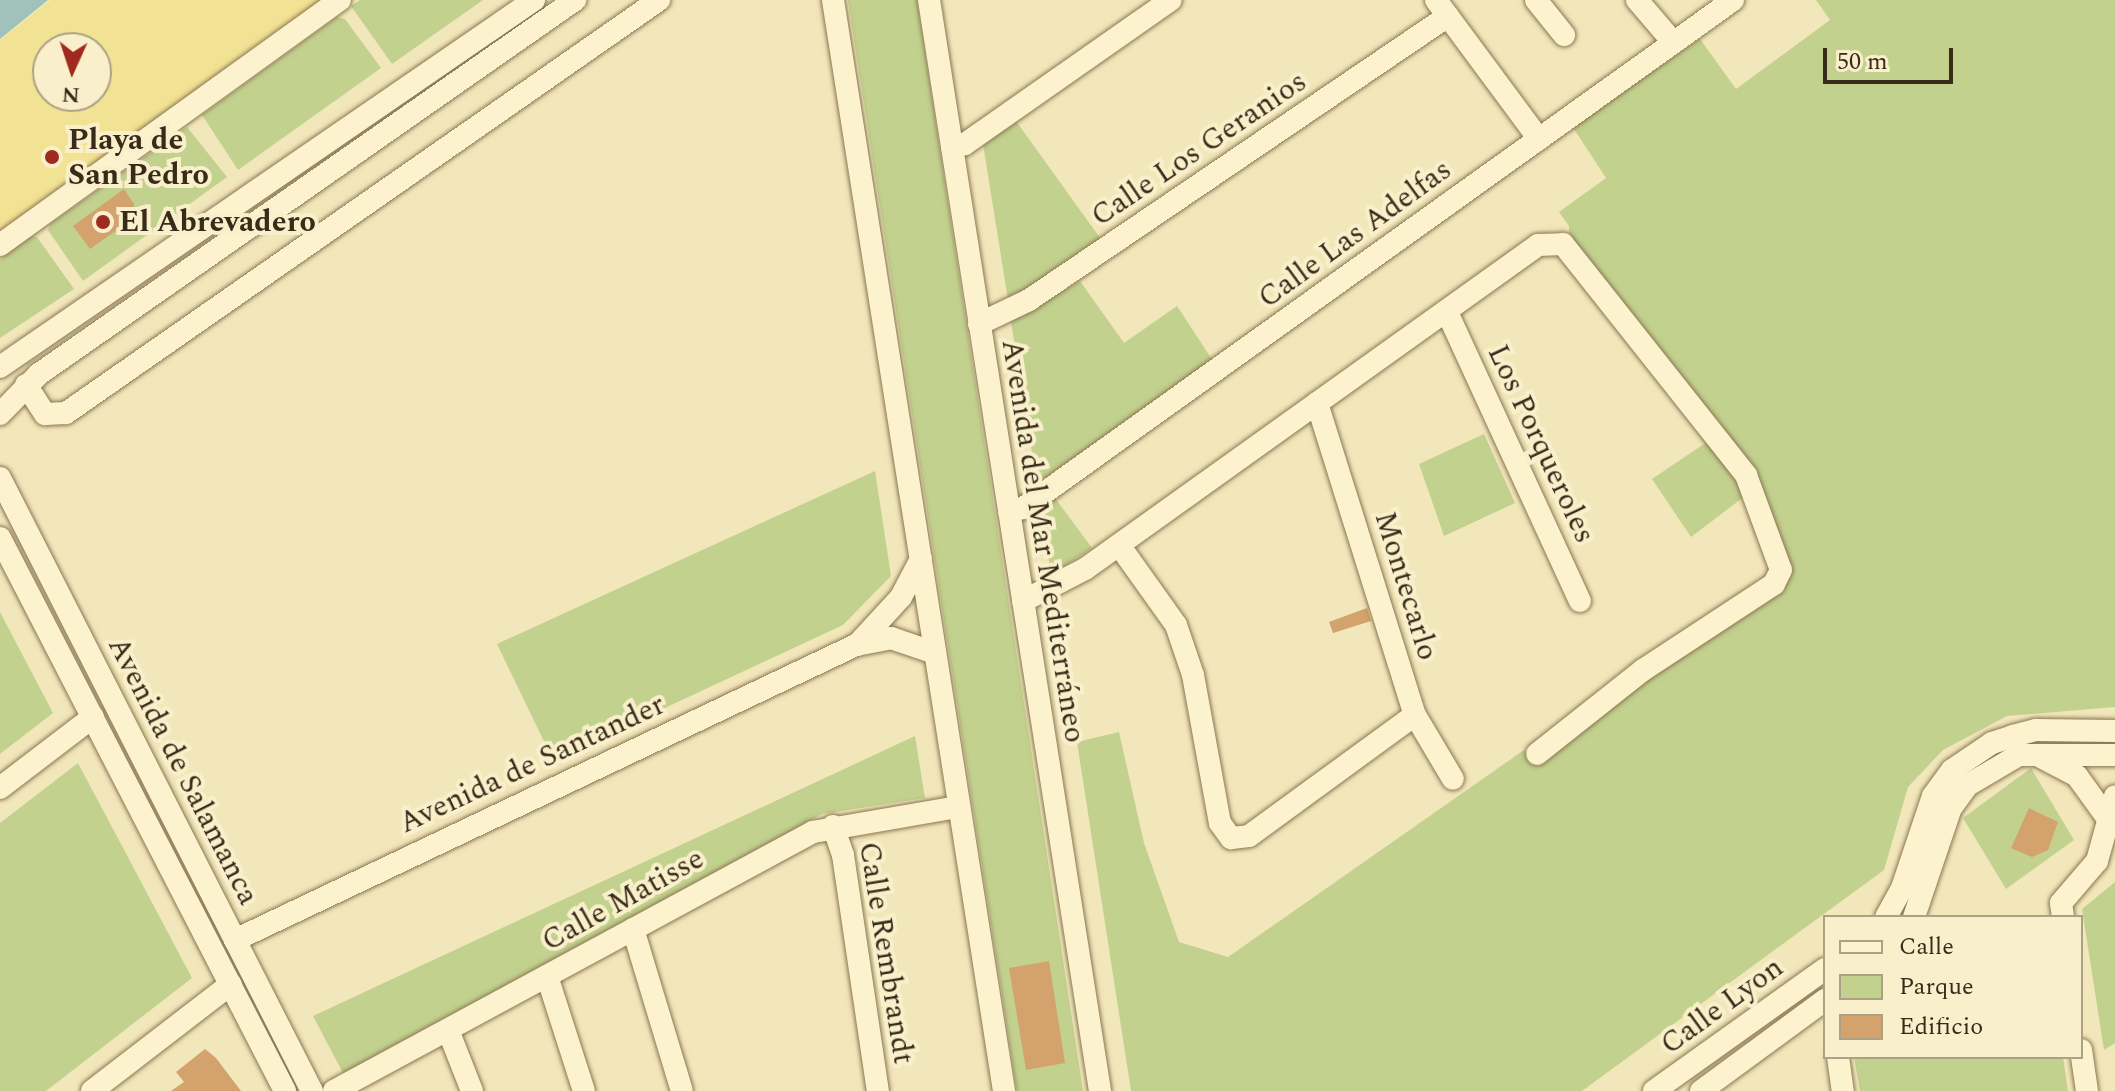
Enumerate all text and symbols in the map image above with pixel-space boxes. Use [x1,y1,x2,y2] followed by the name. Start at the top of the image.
[32,32,112,112] north arrow
[1827,32,1957,82] scale bar
[1837,44,1888,80] text: 50 m
[1085,64,1313,234] street label: Calle Los Geranios
[61,78,81,111] text: N
[68,122,209,192] place label: Playa de San Pedro
[43,148,61,166] marker: Playa de San Pedro
[1251,152,1459,316] street label: Calle Las Adelfas
[119,204,316,240] place label: El Abrevadero
[94,213,112,231] marker: El Abrevadero
[993,337,1093,745] street label: Avenida del Mar Mediterráneo
[1479,339,1603,549] street label: Los Porqueroles
[1366,507,1446,665] street label: Montecarlo
[100,631,266,911] street label: Avenida de Salamanca
[393,687,671,841] street label: Avenida de Santander
[851,839,921,1067] street label: Calle Rembrandt
[536,841,710,959] street label: Calle Matisse
[1823,915,2083,1059] legend
[1899,929,1954,965] text: Calle
[1654,950,1790,1062] street label: Calle Lyon
[1899,969,1974,1005] text: Parque
[1899,1009,1983,1045] text: Edificio

